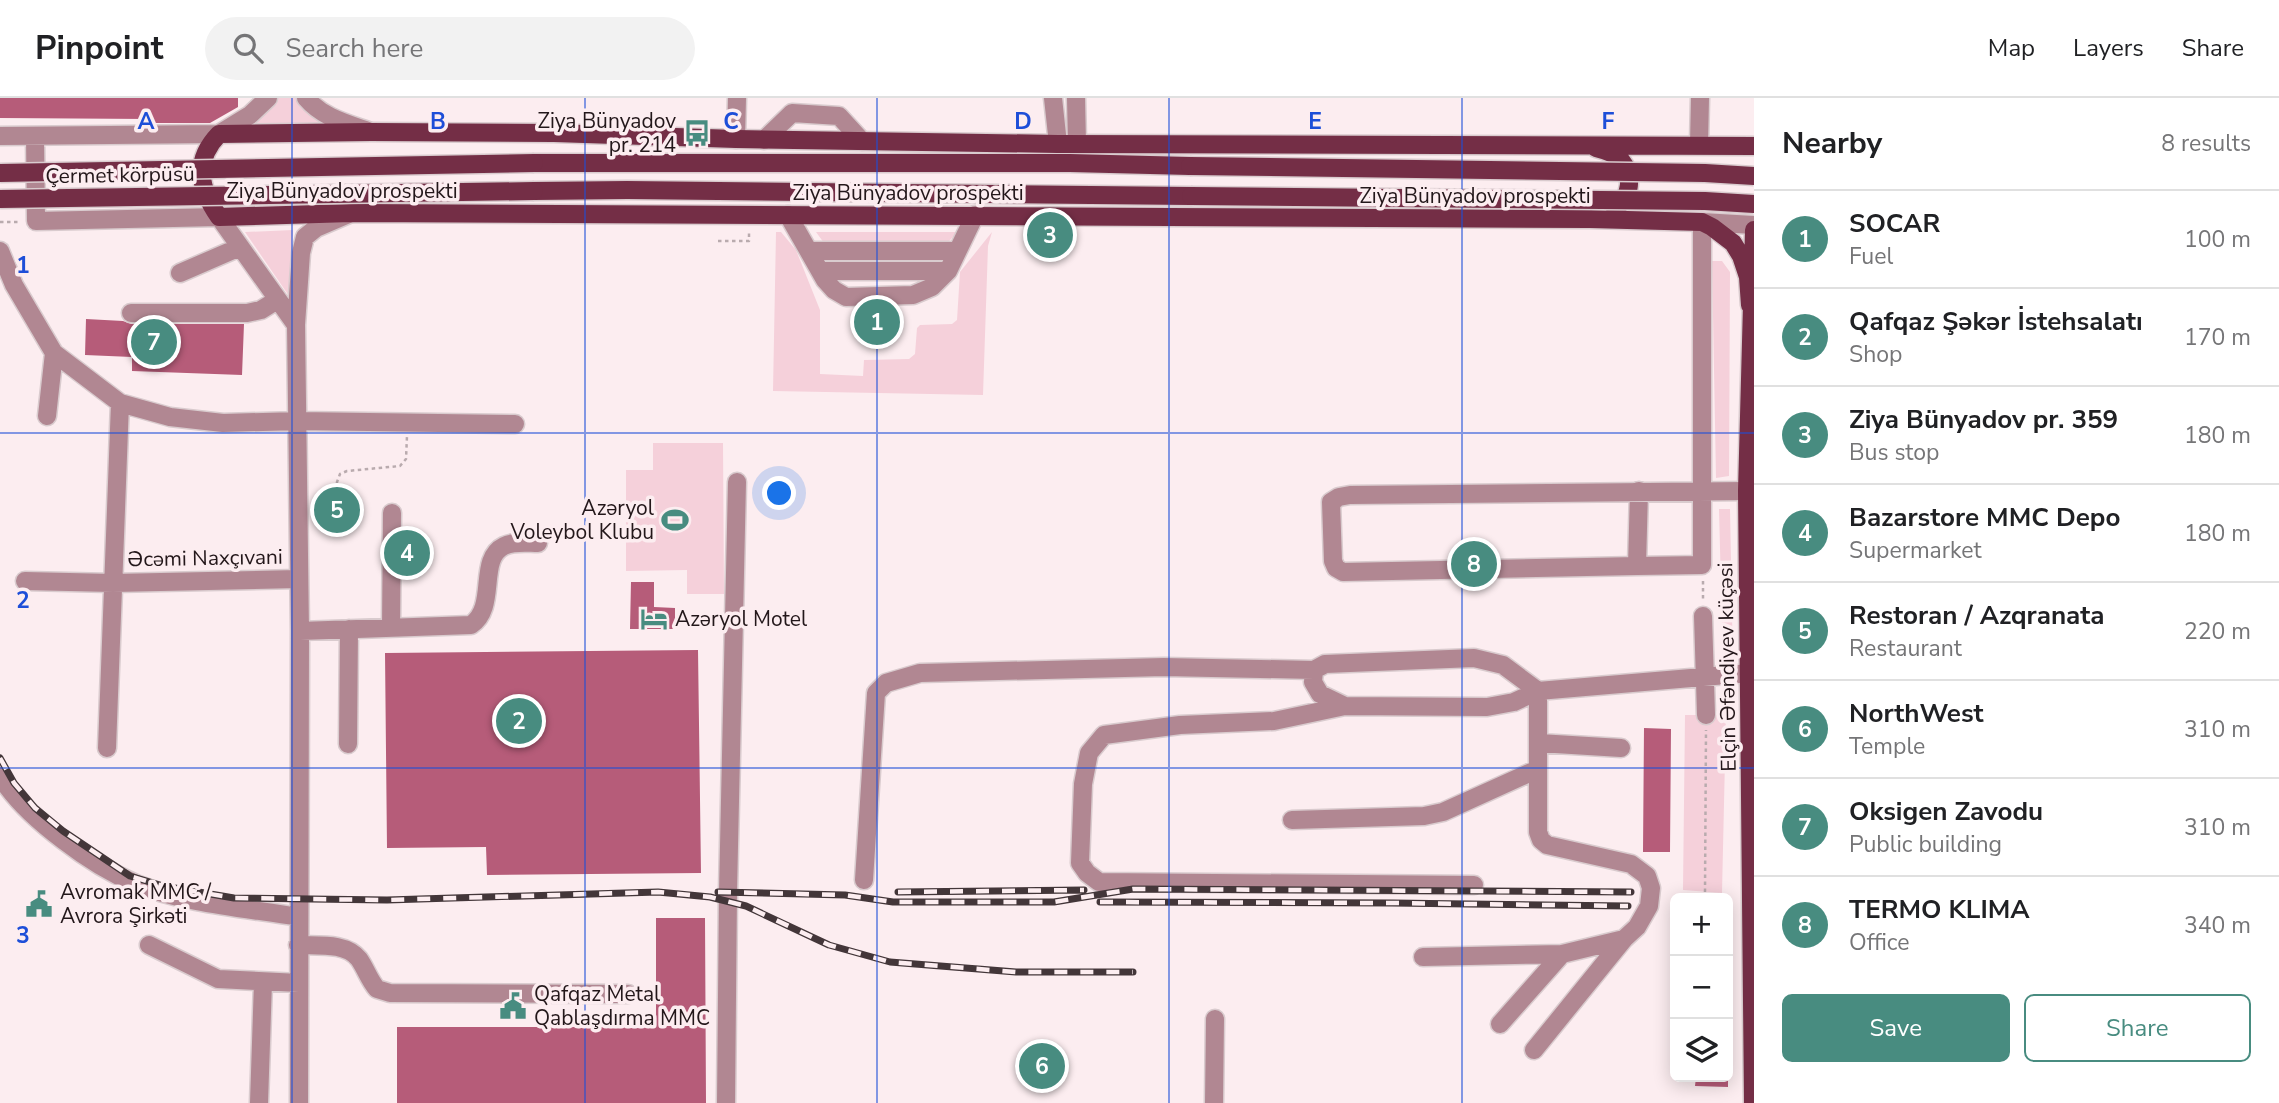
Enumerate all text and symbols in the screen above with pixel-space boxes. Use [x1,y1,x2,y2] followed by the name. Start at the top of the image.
[205,17,695,80] search box
[35,26,163,71] text: Pinpoint
[229,29,267,67] icon: search
[285,31,423,66] text: Search here
[1988,32,2035,64] text: Map
[2073,32,2144,64] text: Layers
[2182,32,2244,64] text: Share
[137,106,155,137] text: A
[430,106,446,137] text: B
[723,106,739,137] text: C
[1014,106,1032,137] text: D
[1308,106,1322,137] text: E
[1602,106,1615,137] text: F
[538,107,676,159] place label: Ziya Bünyadov pr. 214
[682,118,712,148] bus stop icon: Ziya Bünyadov pr. 214
[1782,123,1882,164] text: Nearby
[2161,128,2251,159] text: 8 results
[45,160,195,190] street label: Çermet körpüsü
[226,177,458,205] street label: Ziya Bünyadov prospekti
[792,179,1024,207] street label: Ziya Bünyadov prospekti
[1359,182,1591,210] street label: Ziya Bünyadov prospekti
[1849,206,1940,241] text: SOCAR
[1027,209,1073,261] pin: 3
[1798,224,1812,255] text: 1
[2184,224,2251,255] text: 100 m
[1849,241,1893,272] text: Fuel
[16,250,30,281] text: 1
[854,296,900,348] pin: 1
[1849,304,2143,339] text: Qafqaz Şəkər İstehsalatı
[131,316,177,368] pin: 7
[1798,322,1812,353] text: 2
[2184,322,2251,353] text: 170 m
[1849,339,1902,370] text: Shop
[1849,402,2118,437] text: Ziya Bünyadov pr. 359
[1798,420,1812,451] text: 3
[2184,420,2251,451] text: 180 m
[1849,437,1940,468] text: Bus stop
[762,476,796,510] your location
[314,484,360,536] pin: 5
[509,494,655,546] place label: Azəryol Voleybol Klubu
[1849,500,2120,535] text: Bazarstore MMC Depo
[660,505,690,535] sports icon: Azəryol Voleybol Klubu
[1798,518,1812,549] text: 4
[2184,518,2251,549] text: 180 m
[384,527,430,579] pin: 4
[1849,535,1982,566] text: Supermarket
[1451,538,1497,590] pin: 8
[127,543,283,573] street label: Əcəmi Naxçıvani
[1711,562,1743,772] street label: Elçin Əfəndiyev küçəsi
[16,585,30,616] text: 2
[1849,598,2105,633] text: Restoran / Azqranata
[639,604,669,634] hotel icon: Azəryol Motel
[675,605,808,633] place label: Azəryol Motel
[1798,616,1812,647] text: 5
[2184,616,2251,647] text: 220 m
[1849,633,1962,664] text: Restaurant
[496,695,542,747] pin: 2
[1849,696,1983,731] text: NorthWest
[1798,714,1812,745] text: 6
[2184,714,2251,745] text: 310 m
[1849,731,1925,762] text: Temple
[1849,794,2043,829] text: Oksigen Zavodu
[1798,812,1812,843] text: 7
[2184,812,2251,843] text: 310 m
[1849,829,2002,860] text: Public building
[60,878,212,930] place label: Avromak MMC / Avrora Şirkəti
[24,889,54,919] public building icon: Avromak MMC / Avrora Şirkəti
[1849,892,2030,927] text: TERMO KLIMA
[1670,893,1733,1082] map controls
[1670,893,1733,956] button: +
[1798,910,1812,941] text: 8
[2184,910,2251,941] text: 340 m
[16,920,30,951] text: 3
[1849,927,1909,958] text: Office
[1670,956,1733,1019] button: −
[534,980,710,1032] place label: Qafqaz Metal Qablaşdırma MMC
[498,991,528,1021] public building icon: Qafqaz Metal Qablaşdırma MMC
[1782,994,2010,1062] button: Save
[2024,994,2251,1062] button: Share
[1670,1019,1733,1082] button: layers
[1019,1040,1065,1092] pin: 6

